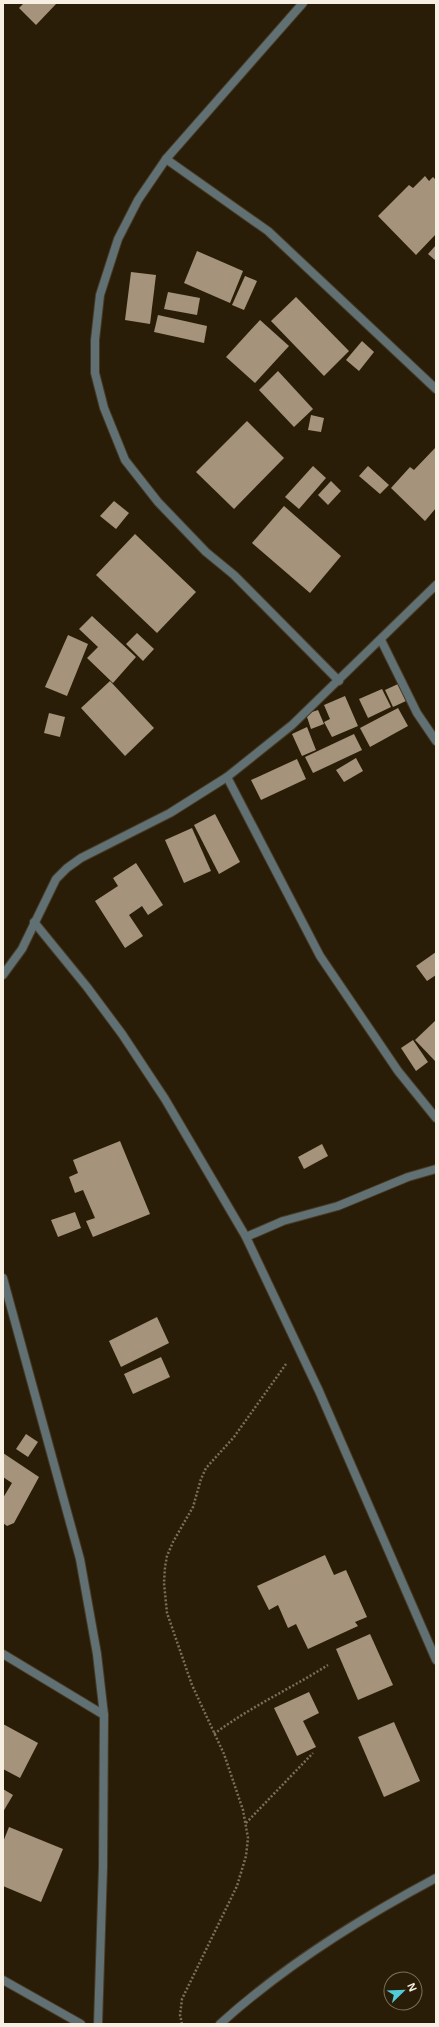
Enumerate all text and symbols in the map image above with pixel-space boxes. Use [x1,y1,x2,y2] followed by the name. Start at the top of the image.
[383,1971,423,2011] north arrow
[405,1981,419,1993] text: N

